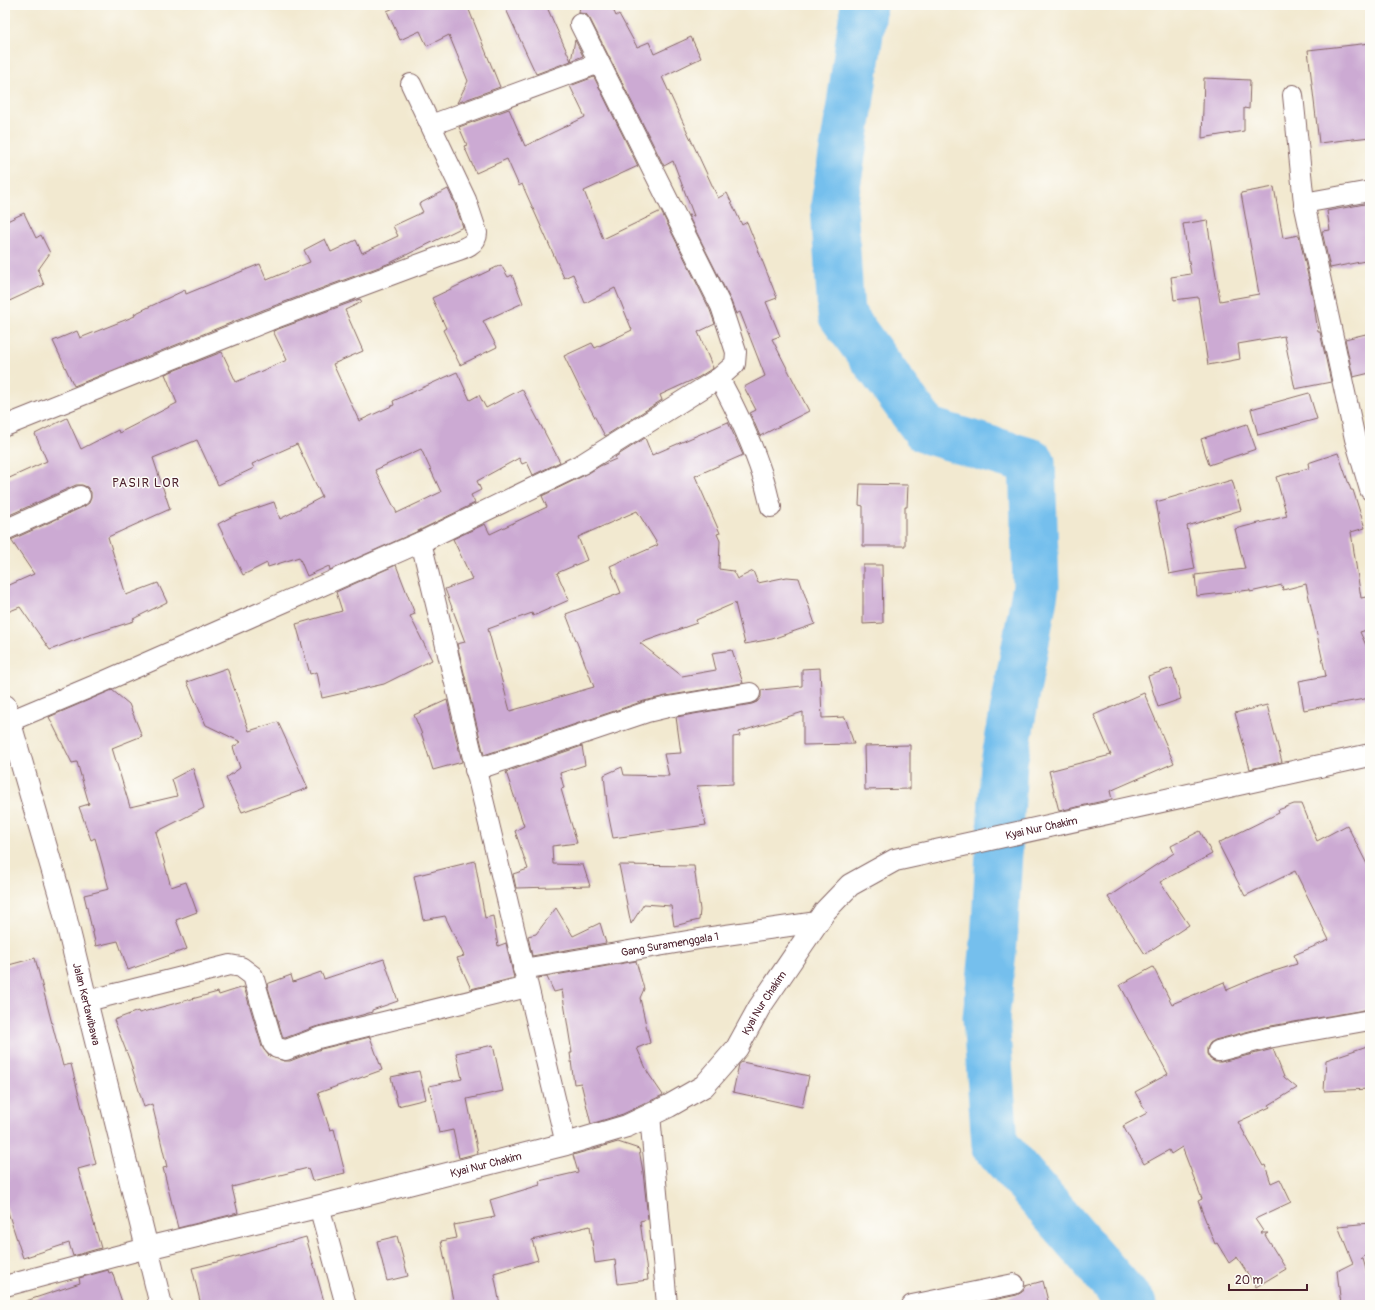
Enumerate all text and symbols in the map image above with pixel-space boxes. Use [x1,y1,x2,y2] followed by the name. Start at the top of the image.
[112,475,180,491] district label: PASIR LOR
[1004,813,1079,842] street label: Kyai Nur Chakim
[620,930,720,959] street label: Gang Suramenggala 1
[70,961,103,1046] street label: Jalan Kertawibawa
[739,968,789,1037] street label: Kyai Nur Chakim
[449,1149,523,1180] street label: Kyai Nur Chakim
[1229,1266,1307,1292] scale bar
[1235,1273,1264,1288] text: 20 m

